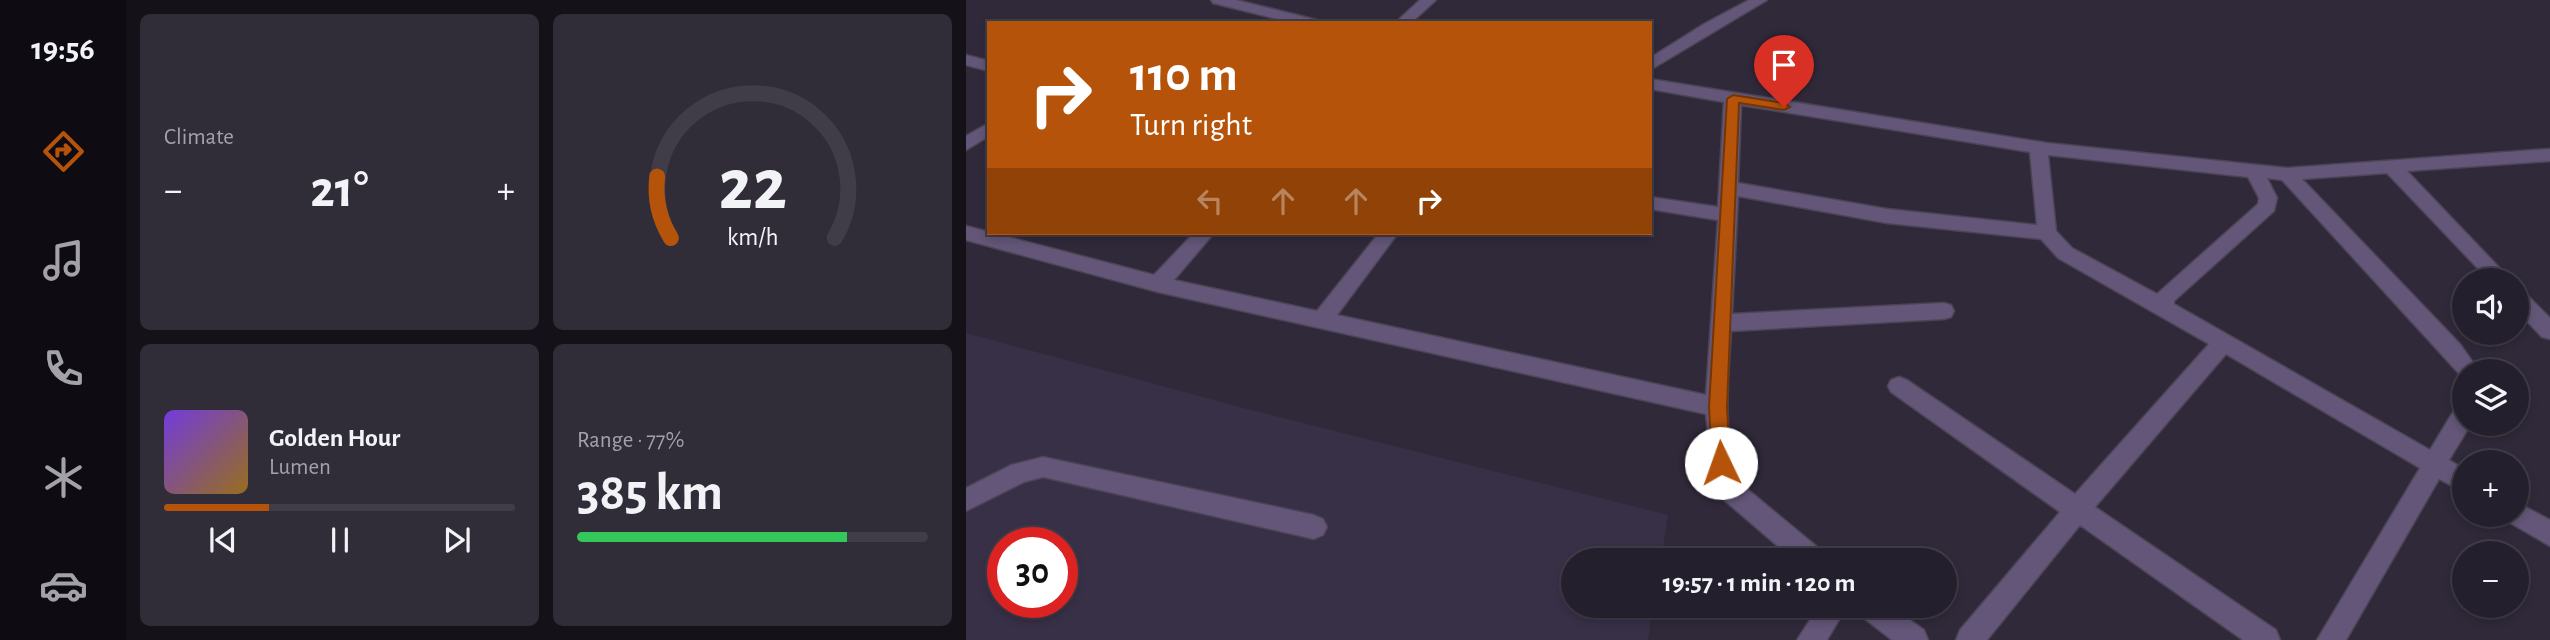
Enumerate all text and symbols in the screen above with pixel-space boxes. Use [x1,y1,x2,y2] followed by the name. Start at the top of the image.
[31,33,95,65] text: 19:56
[1754,35,1814,107] pin
[1765,46,1803,84] icon: arrive
[1015,49,1106,140] icon: right
[1130,51,1238,100] text: 110 m
[1130,109,1252,141] text: Turn right
[164,126,234,149] text: Climate
[39,127,88,176] icon: directions
[718,150,787,223] text: 22
[310,164,369,216] text: 21°
[164,172,182,210] text: −
[497,172,515,210] text: +
[1191,182,1229,220] icon: left
[1264,182,1302,220] icon: ahead
[1337,182,1375,220] icon: ahead
[1410,182,1448,220] icon: right
[727,225,778,250] text: km/h
[39,236,88,285] icon: music
[2452,268,2529,618] map controls
[2452,268,2529,345] button: sound
[39,344,88,393] icon: phone
[2452,359,2529,436] button: layers
[269,425,400,451] text: Golden Hour
[1684,426,1758,500] position arrow
[577,429,684,452] text: Range · 77%
[2452,450,2529,527] button: +
[39,453,88,502] icon: climate
[269,456,331,479] text: Lumen
[577,467,723,519] text: 385 km
[204,521,242,559] icon: previous
[321,521,359,559] icon: pause
[438,521,476,559] icon: next
[987,527,1078,618] speed limit sign: 30
[2452,541,2529,618] button: −
[39,561,88,610] icon: car
[1663,570,1855,596] text: 19:57 · 1 min · 120 m

